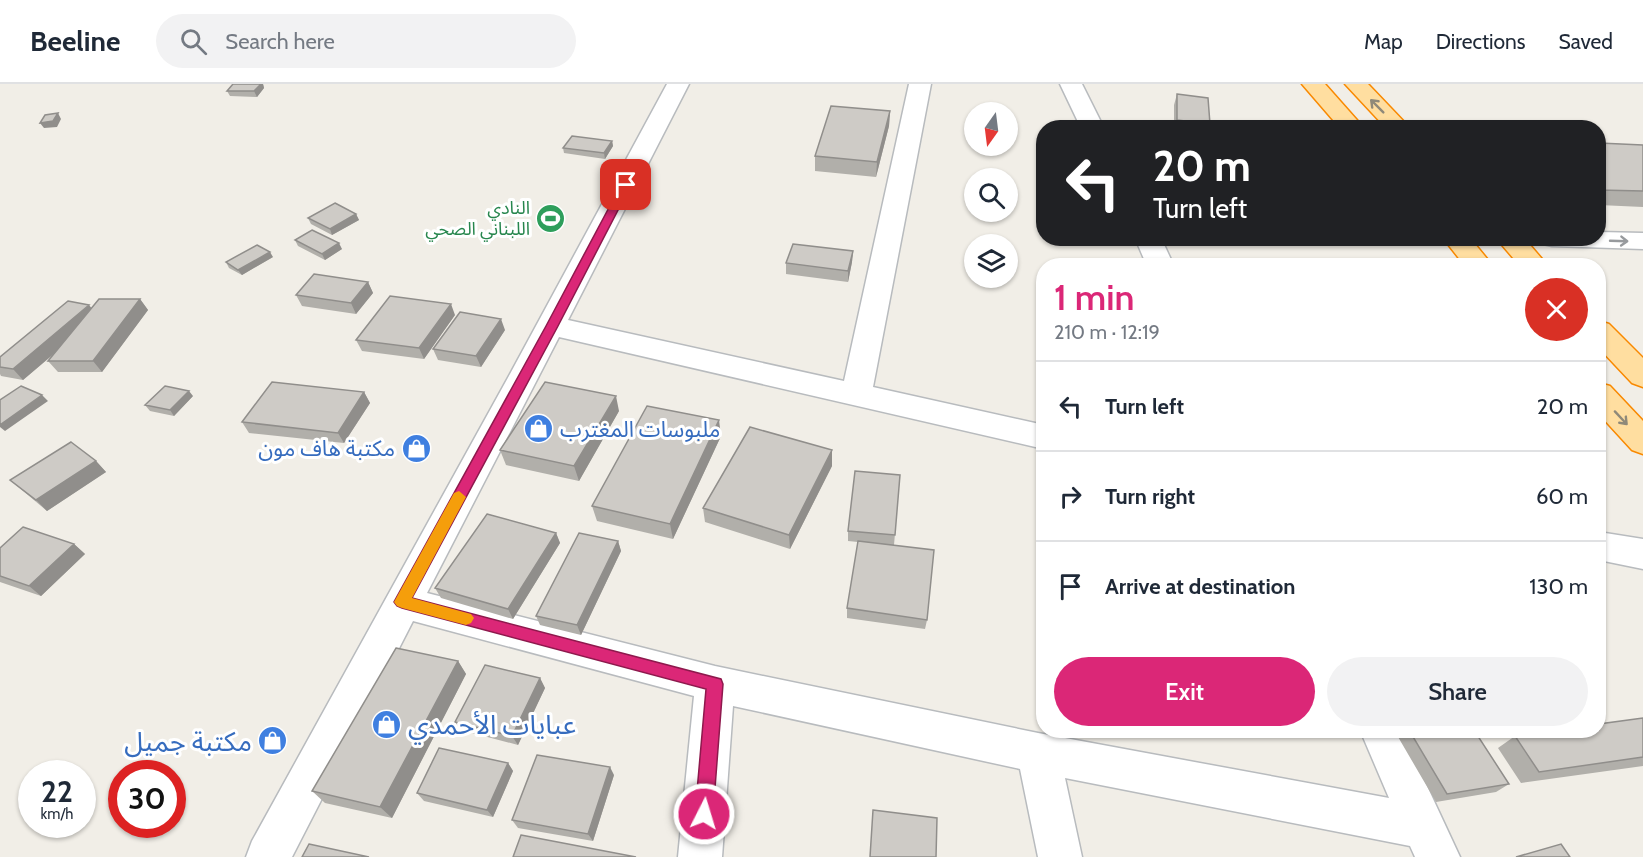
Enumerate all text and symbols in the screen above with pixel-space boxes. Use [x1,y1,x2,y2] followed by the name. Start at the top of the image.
[156,14,576,68] search box
[30,24,120,58] text: Beeline
[177,25,210,58] icon: search
[225,28,335,55] text: Search here
[1364,29,1403,54] text: Map
[1436,29,1525,54] text: Directions
[1558,29,1613,54] text: Saved
[1370,98,1385,113] one-way arrow
[964,102,1018,156] north arrow
[964,102,1018,288] map controls
[1153,140,1251,192] text: 20 m
[1054,144,1132,222] icon: left
[600,159,651,210] pin
[609,168,642,201] icon: arrive
[964,168,1018,222] button: search
[1153,192,1247,225] text: Turn left
[425,197,530,242] place label: النادي اللبناني الصحي
[535,202,567,234] sports icon: النادي اللبناني الصحي
[964,234,1018,288] button: layers
[1608,235,1628,246] one-way arrow
[1054,275,1134,319] text: 1 min
[1525,278,1588,341] button: close
[1054,320,1160,344] text: 210 m · 12:19
[1054,390,1087,423] icon: left
[1105,393,1184,420] text: Turn left
[1537,393,1588,420] text: 20 m
[1614,411,1628,426] one-way arrow
[523,413,555,445] shop icon: ملبوسات المغترب
[560,416,720,443] place label: ملبوسات المغترب
[400,432,432,464] shop icon: مكتبة هاف مون
[258,435,395,462] place label: مكتبة هاف مون
[1054,480,1087,513] icon: right
[1105,483,1195,510] text: Turn right
[1536,483,1588,510] text: 60 m
[1054,570,1087,603] icon: arrive
[1105,573,1295,600] text: Arrive at destination
[1529,573,1588,600] text: 130 m
[1054,657,1315,726] button: Exit
[1327,657,1588,726] button: Share
[371,708,403,740] shop icon: عبايات الأحمدي
[408,708,576,745] place label: عبايات الأحمدي
[124,725,252,758] place label: مكتبة جميل
[257,725,289,757] shop icon: مكتبة جميل
[108,760,186,838] speed limit sign: 30
[41,773,73,810] text: 22
[672,782,736,846] position arrow
[41,805,73,823] text: km/h

